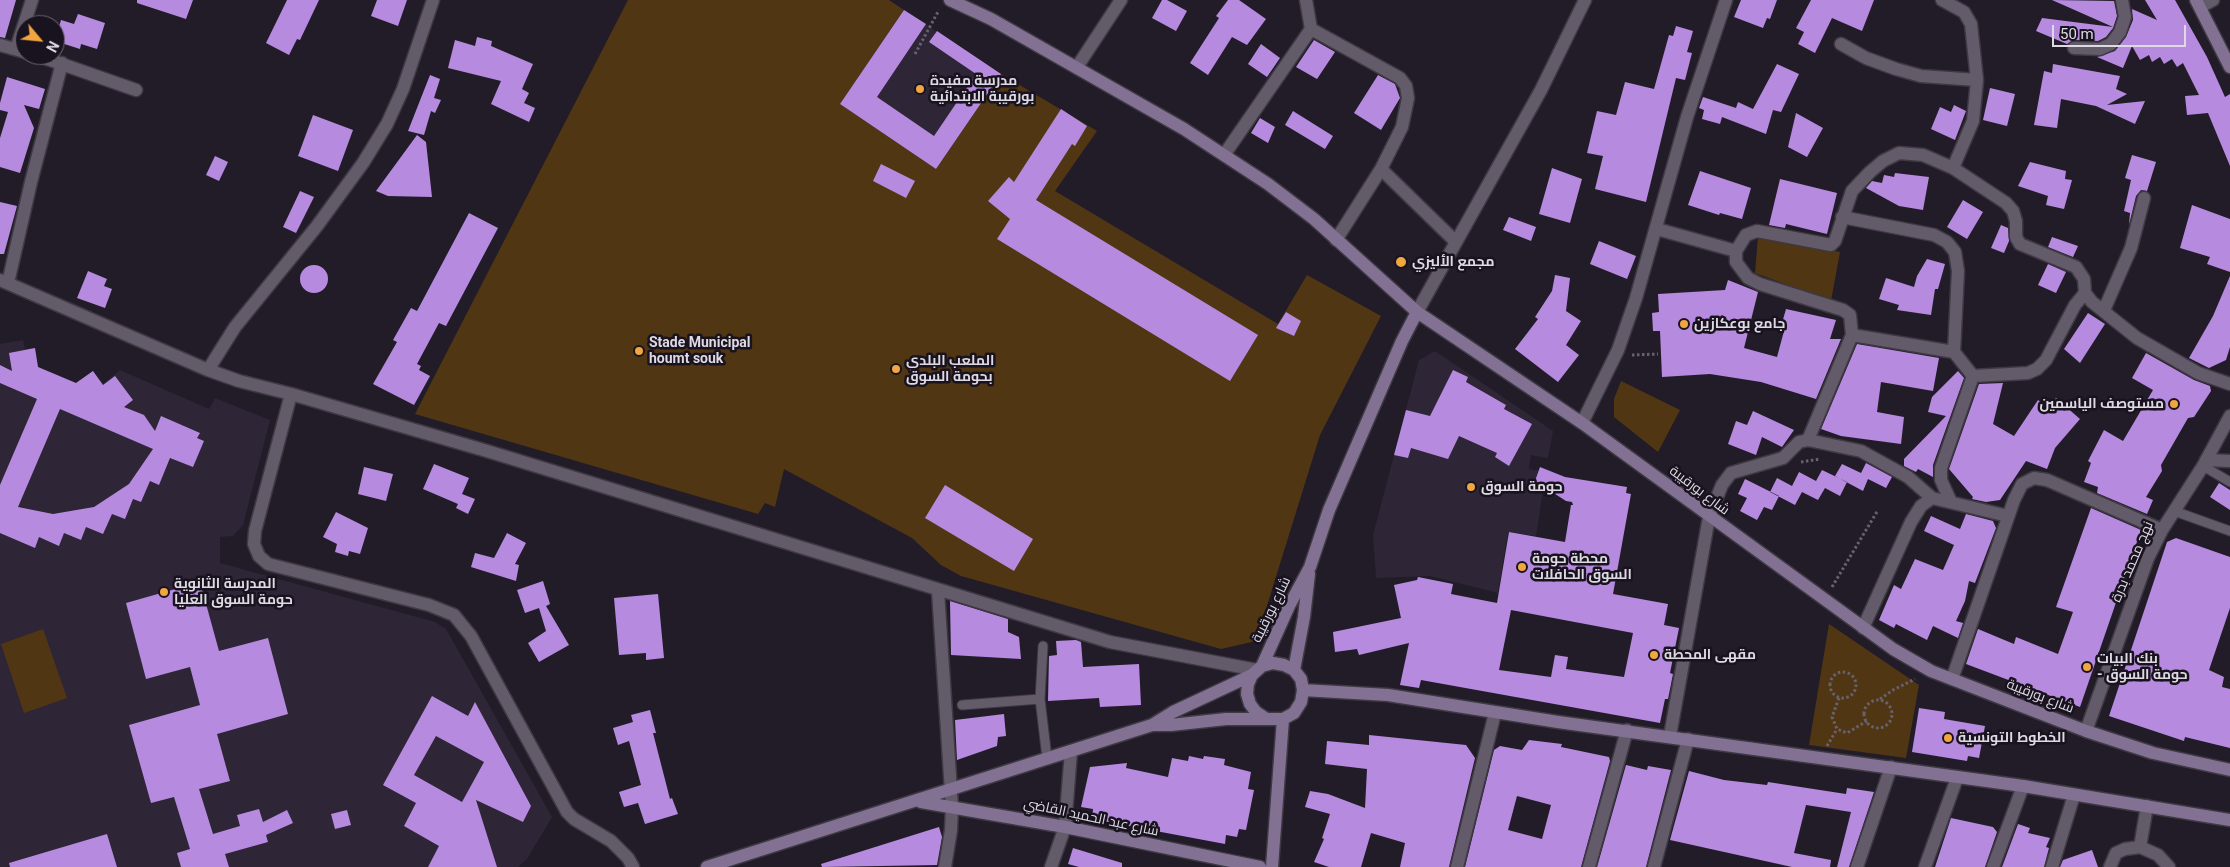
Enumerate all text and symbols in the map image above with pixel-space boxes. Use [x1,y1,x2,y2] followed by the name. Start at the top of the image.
[15,15,65,65] north arrow
[2055,15,2189,47] scale bar
[2060,25,2094,43] text: 50 m
[43,38,62,55] text: N
[930,73,1034,105] place label: مدرسة مفيدة بورقيبة الابتدائية
[914,83,926,95] marker: مدرسة مفيدة بورقيبة الابتدائية
[1412,254,1494,270] place label: مجمع الأليزي
[1394,255,1408,269] marker: مجمع الأليزي
[1694,316,1785,332] place label: جامع بوعكازين
[1678,318,1690,330] marker: جامع بوعكازين
[649,335,750,368] place label: Stade Municipal houmt souk
[633,345,645,357] marker: Stade Municipal houmt souk
[906,353,994,386] place label: الملعب البلدي بحومة السوق
[890,363,902,375] marker: الملعب البلدي بحومة السوق
[2039,396,2164,412] place label: مستوصف الياسمين
[2168,398,2180,410] marker: مستوصف الياسمين
[1666,463,1732,519] street label: شارع بورقيبة
[1481,479,1563,495] place label: حومة السوق
[1465,481,1477,493] marker: حومة السوق
[2108,519,2158,605] street label: نهج محمد بدرة
[1532,551,1632,584] place label: محطة حومة السوق الحافلات
[1516,561,1528,573] marker: محطة حومة السوق الحافلات
[1249,574,1295,646] street label: شارع بورقيبة
[174,576,293,608] place label: المدرسة الثانوية حومة السوق العليا
[158,586,170,598] marker: المدرسة الثانوية حومة السوق العليا
[1664,647,1756,663] place label: مقهى المحطة
[1648,649,1660,661] marker: مقهى المحطة
[2097,651,2188,684] place label: بنك البيات - حومة السوق
[2081,661,2093,673] marker: بنك البيات - حومة السوق
[2004,676,2076,718] street label: شارع بورقيبة
[1958,730,2066,746] place label: الخطوط التونسية
[1942,732,1954,744] marker: الخطوط التونسية
[1022,795,1160,841] street label: شارع عبد الحميد القاضي

